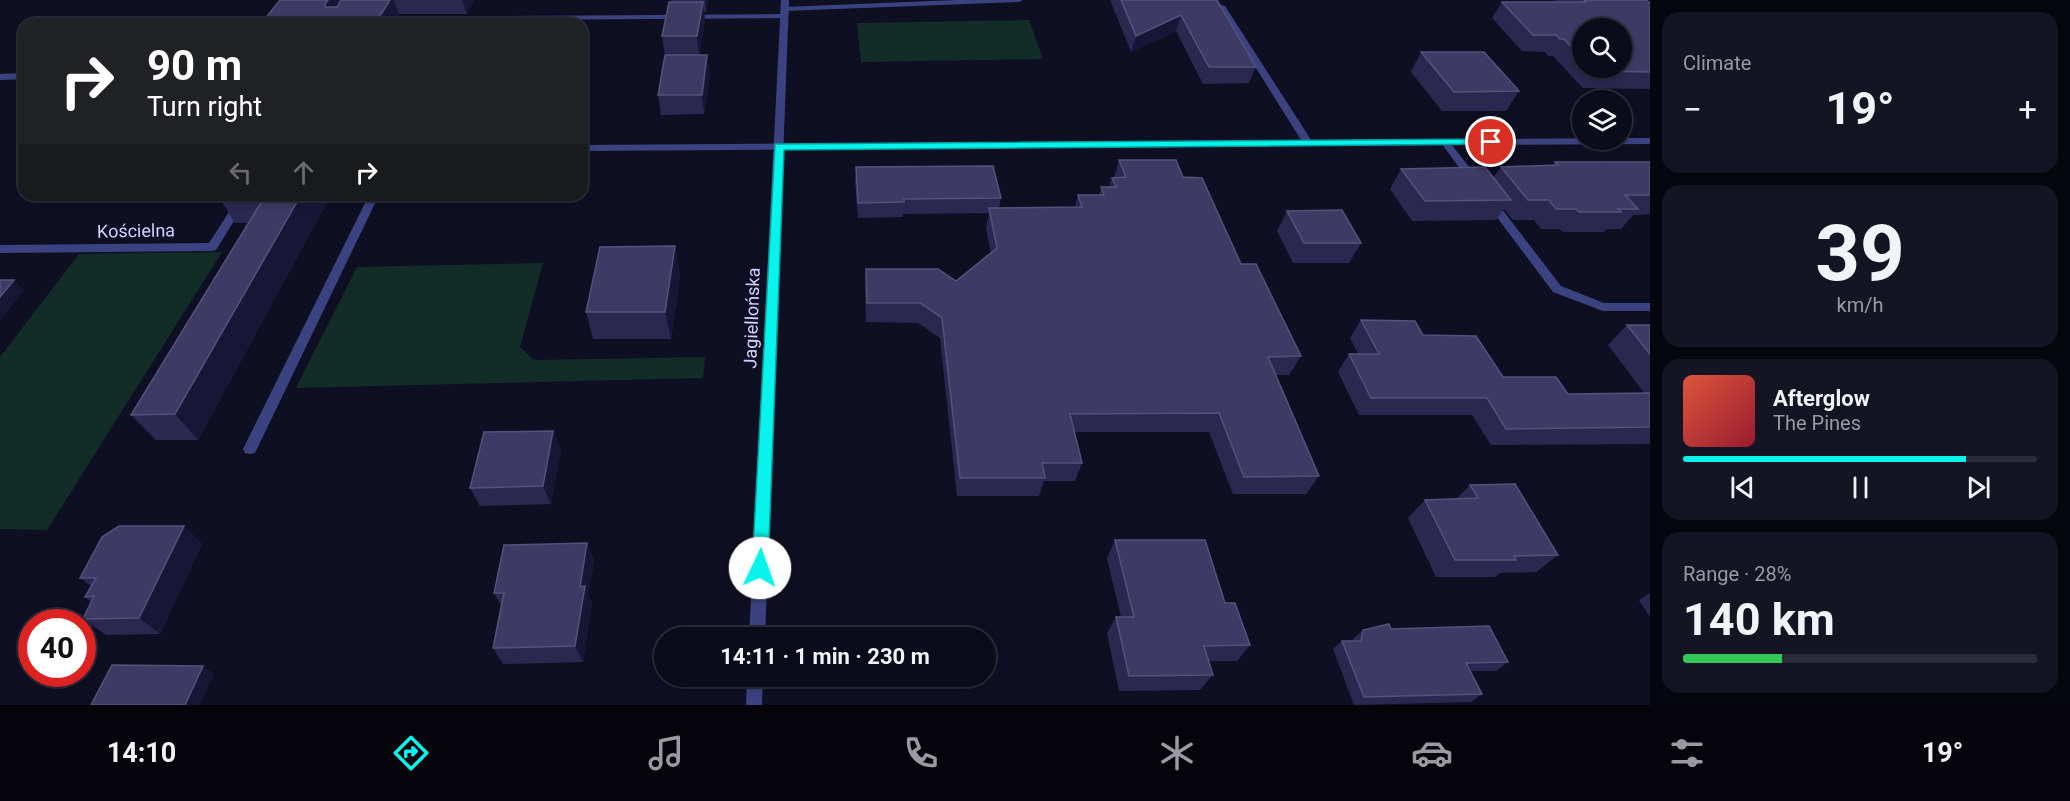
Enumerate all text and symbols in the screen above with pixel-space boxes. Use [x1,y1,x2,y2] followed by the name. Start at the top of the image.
[1572,18,1632,150] map controls
[1572,18,1632,78] button: search
[147,41,242,90] text: 90 m
[48,42,126,120] icon: right
[1683,51,1751,75] text: Climate
[1825,82,1895,135] text: 19°
[1572,90,1632,150] button: layers
[1683,90,1702,129] text: −
[2018,90,2037,129] text: +
[147,91,262,123] text: Turn right
[1465,116,1516,167] pin
[1474,125,1507,158] icon: arrive
[224,156,257,189] icon: left
[287,156,320,189] icon: ahead
[350,156,383,189] icon: right
[1815,208,1905,299] text: 39
[97,219,175,242] street label: Kościelna
[739,267,764,369] street label: Jagiellońska
[1837,293,1883,317] text: km/h
[1773,386,1870,411] text: Afterglow
[1773,411,1861,435] text: The Pines
[1726,471,1759,504] icon: previous
[1844,471,1877,504] icon: pause
[1962,471,1995,504] icon: next
[728,536,792,600] position arrow
[1683,562,1791,586] text: Range · 28%
[1683,593,1835,646] text: 140 km
[18,609,96,687] speed limit sign: 40
[720,644,930,669] text: 14:11 · 1 min · 230 m
[390,732,432,774] icon: directions
[645,732,687,774] icon: music
[900,732,942,774] icon: phone
[1156,732,1198,774] icon: climate
[1411,732,1453,774] icon: car
[1666,732,1708,774] icon: filters
[107,737,176,769] text: 14:10
[1922,737,1963,769] text: 19°

